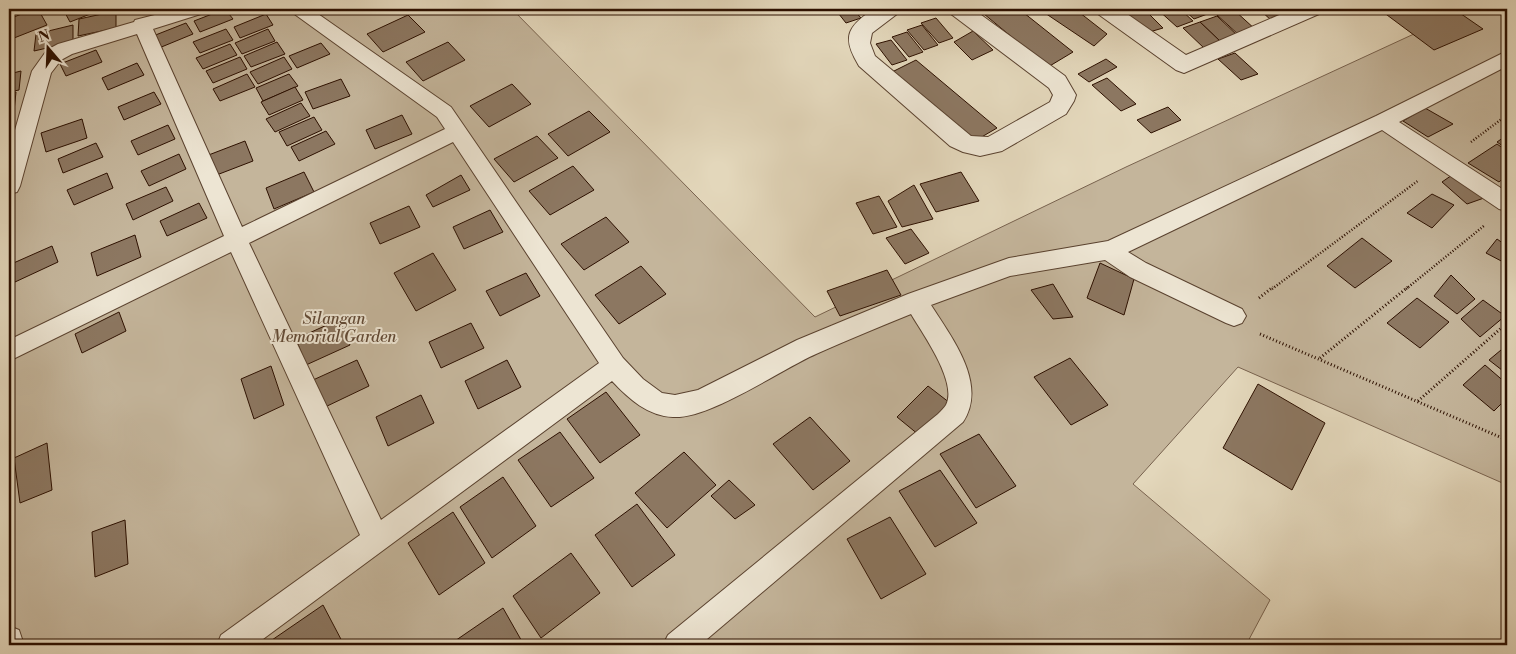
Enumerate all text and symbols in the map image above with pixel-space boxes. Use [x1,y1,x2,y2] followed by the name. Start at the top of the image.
[22,22,72,72] north arrow
[36,26,52,47] text: N
[272,309,397,347] park label: Silangan Memorial Garden

